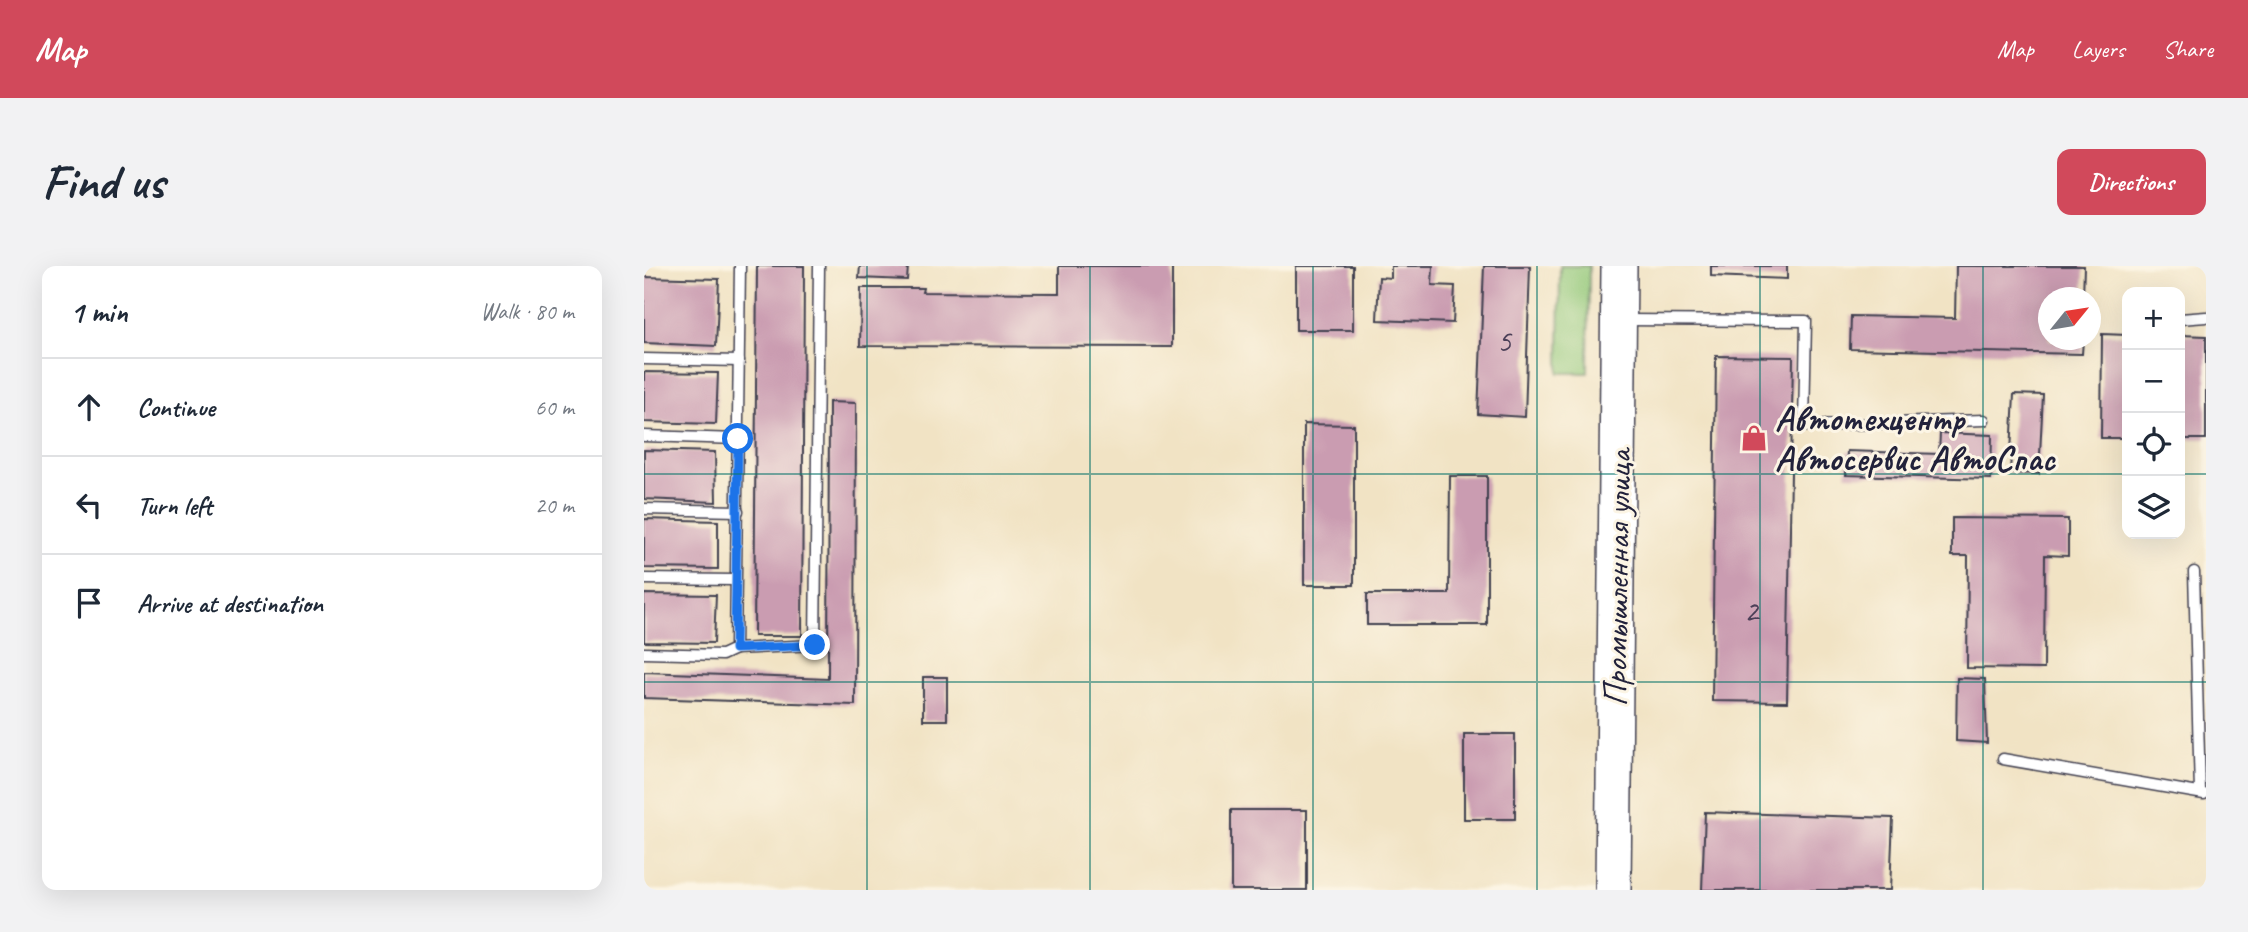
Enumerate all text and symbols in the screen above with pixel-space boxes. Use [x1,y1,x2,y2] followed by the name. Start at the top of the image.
[35,28,86,70] text: Map
[1997,34,2034,64] text: Map
[2072,34,2125,64] text: Layers
[2163,34,2213,64] text: Share
[2057,149,2206,215] button: Directions
[42,151,164,213] text: Find us
[2038,287,2101,350] north arrow
[2122,287,2185,539] map controls
[2122,287,2185,350] button: +
[70,293,127,331] text: 1 min
[481,297,574,326] text: Walk · 80 m
[1497,320,1513,361] house number: 5
[2122,350,2185,413] button: −
[70,388,108,426] icon: ahead
[137,391,215,424] text: Continue
[535,393,574,422] text: 60 m
[1775,396,2057,481] place label: Автотехцентр Автосервис АвтоСпас
[2122,413,2185,476] button: locate
[722,423,753,454] route start
[1739,423,1769,453] shop icon: Автотехцентр Автосервис АвтоСпас
[1592,446,1642,707] street label: Промышленная улица
[2122,476,2185,539] button: layers
[70,486,108,524] icon: left
[137,489,212,522] text: Turn left
[535,491,574,520] text: 20 m
[70,584,108,622] icon: arrive
[137,587,323,620] text: Arrive at destination
[1744,590,1761,631] house number: 2
[799,629,830,660] route end

